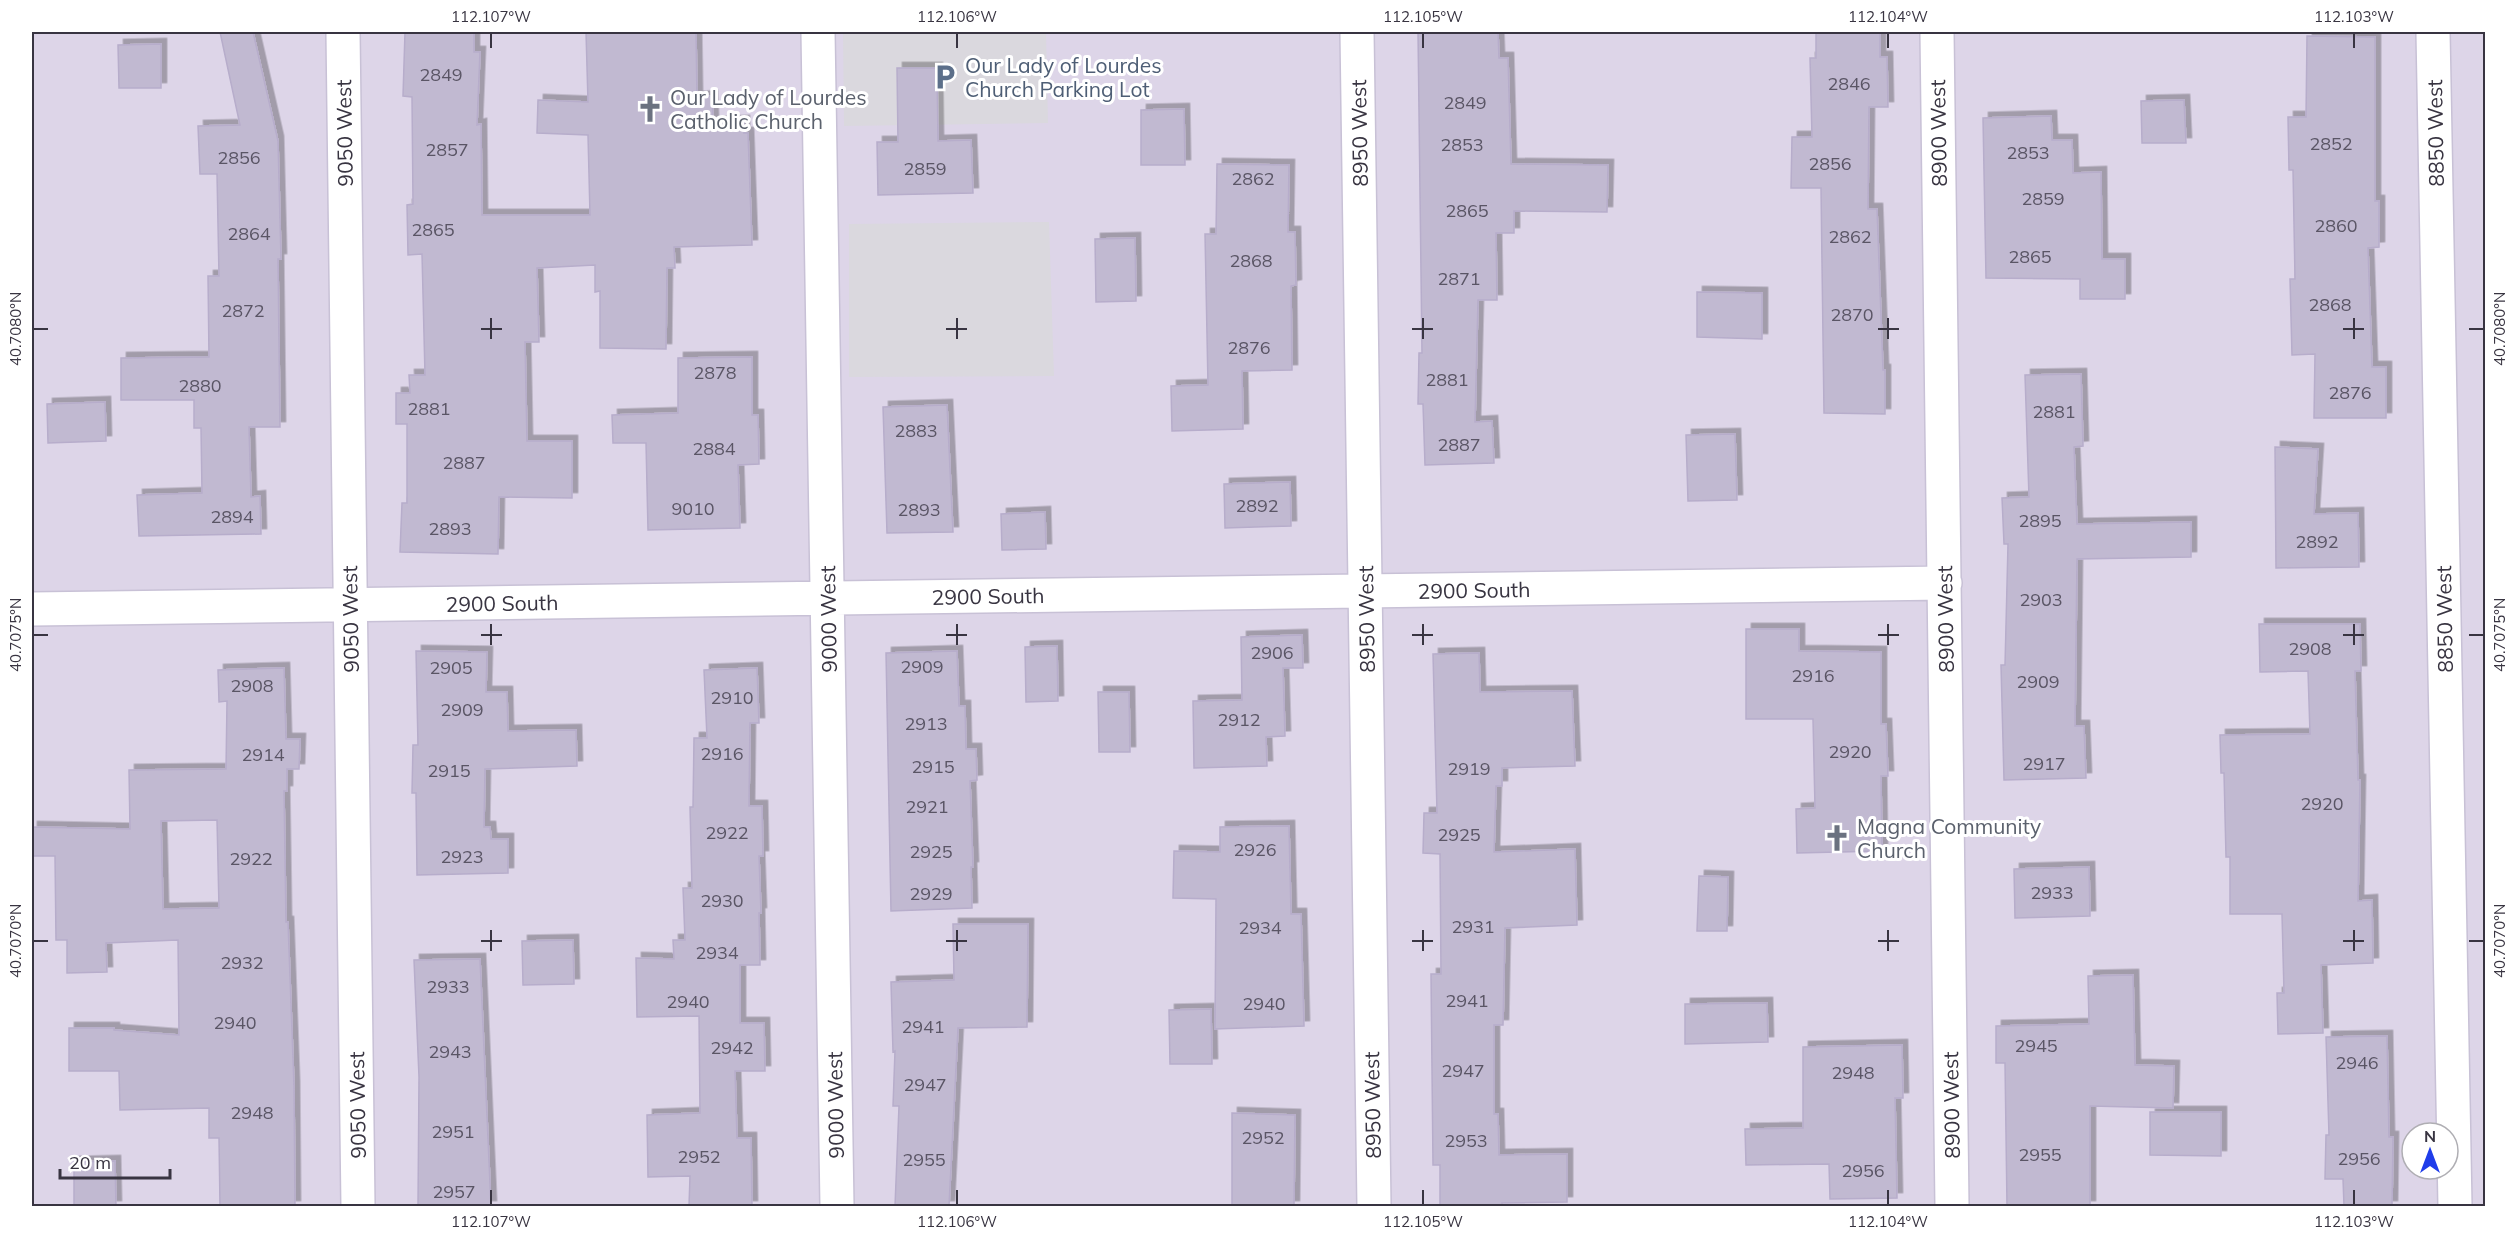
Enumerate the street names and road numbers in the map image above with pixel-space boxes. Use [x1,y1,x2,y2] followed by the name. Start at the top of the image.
[330,79,358,187] street label: 9050 West
[1345,79,1373,187] street label: 8950 West
[1924,79,1952,187] street label: 8900 West
[2421,79,2449,187] street label: 8850 West
[336,565,364,673] street label: 9050 West
[814,565,842,673] street label: 9000 West
[1352,565,1380,673] street label: 8950 West
[1931,565,1959,673] street label: 8900 West
[2430,565,2458,673] street label: 8850 West
[1417,576,1531,604] street label: 2900 South
[931,582,1045,610] street label: 2900 South
[445,589,559,617] street label: 2900 South
[343,1051,371,1159] street label: 9050 West
[821,1051,849,1159] street label: 9000 West
[1358,1051,1386,1159] street label: 8950 West
[1937,1051,1965,1159] street label: 8900 West

